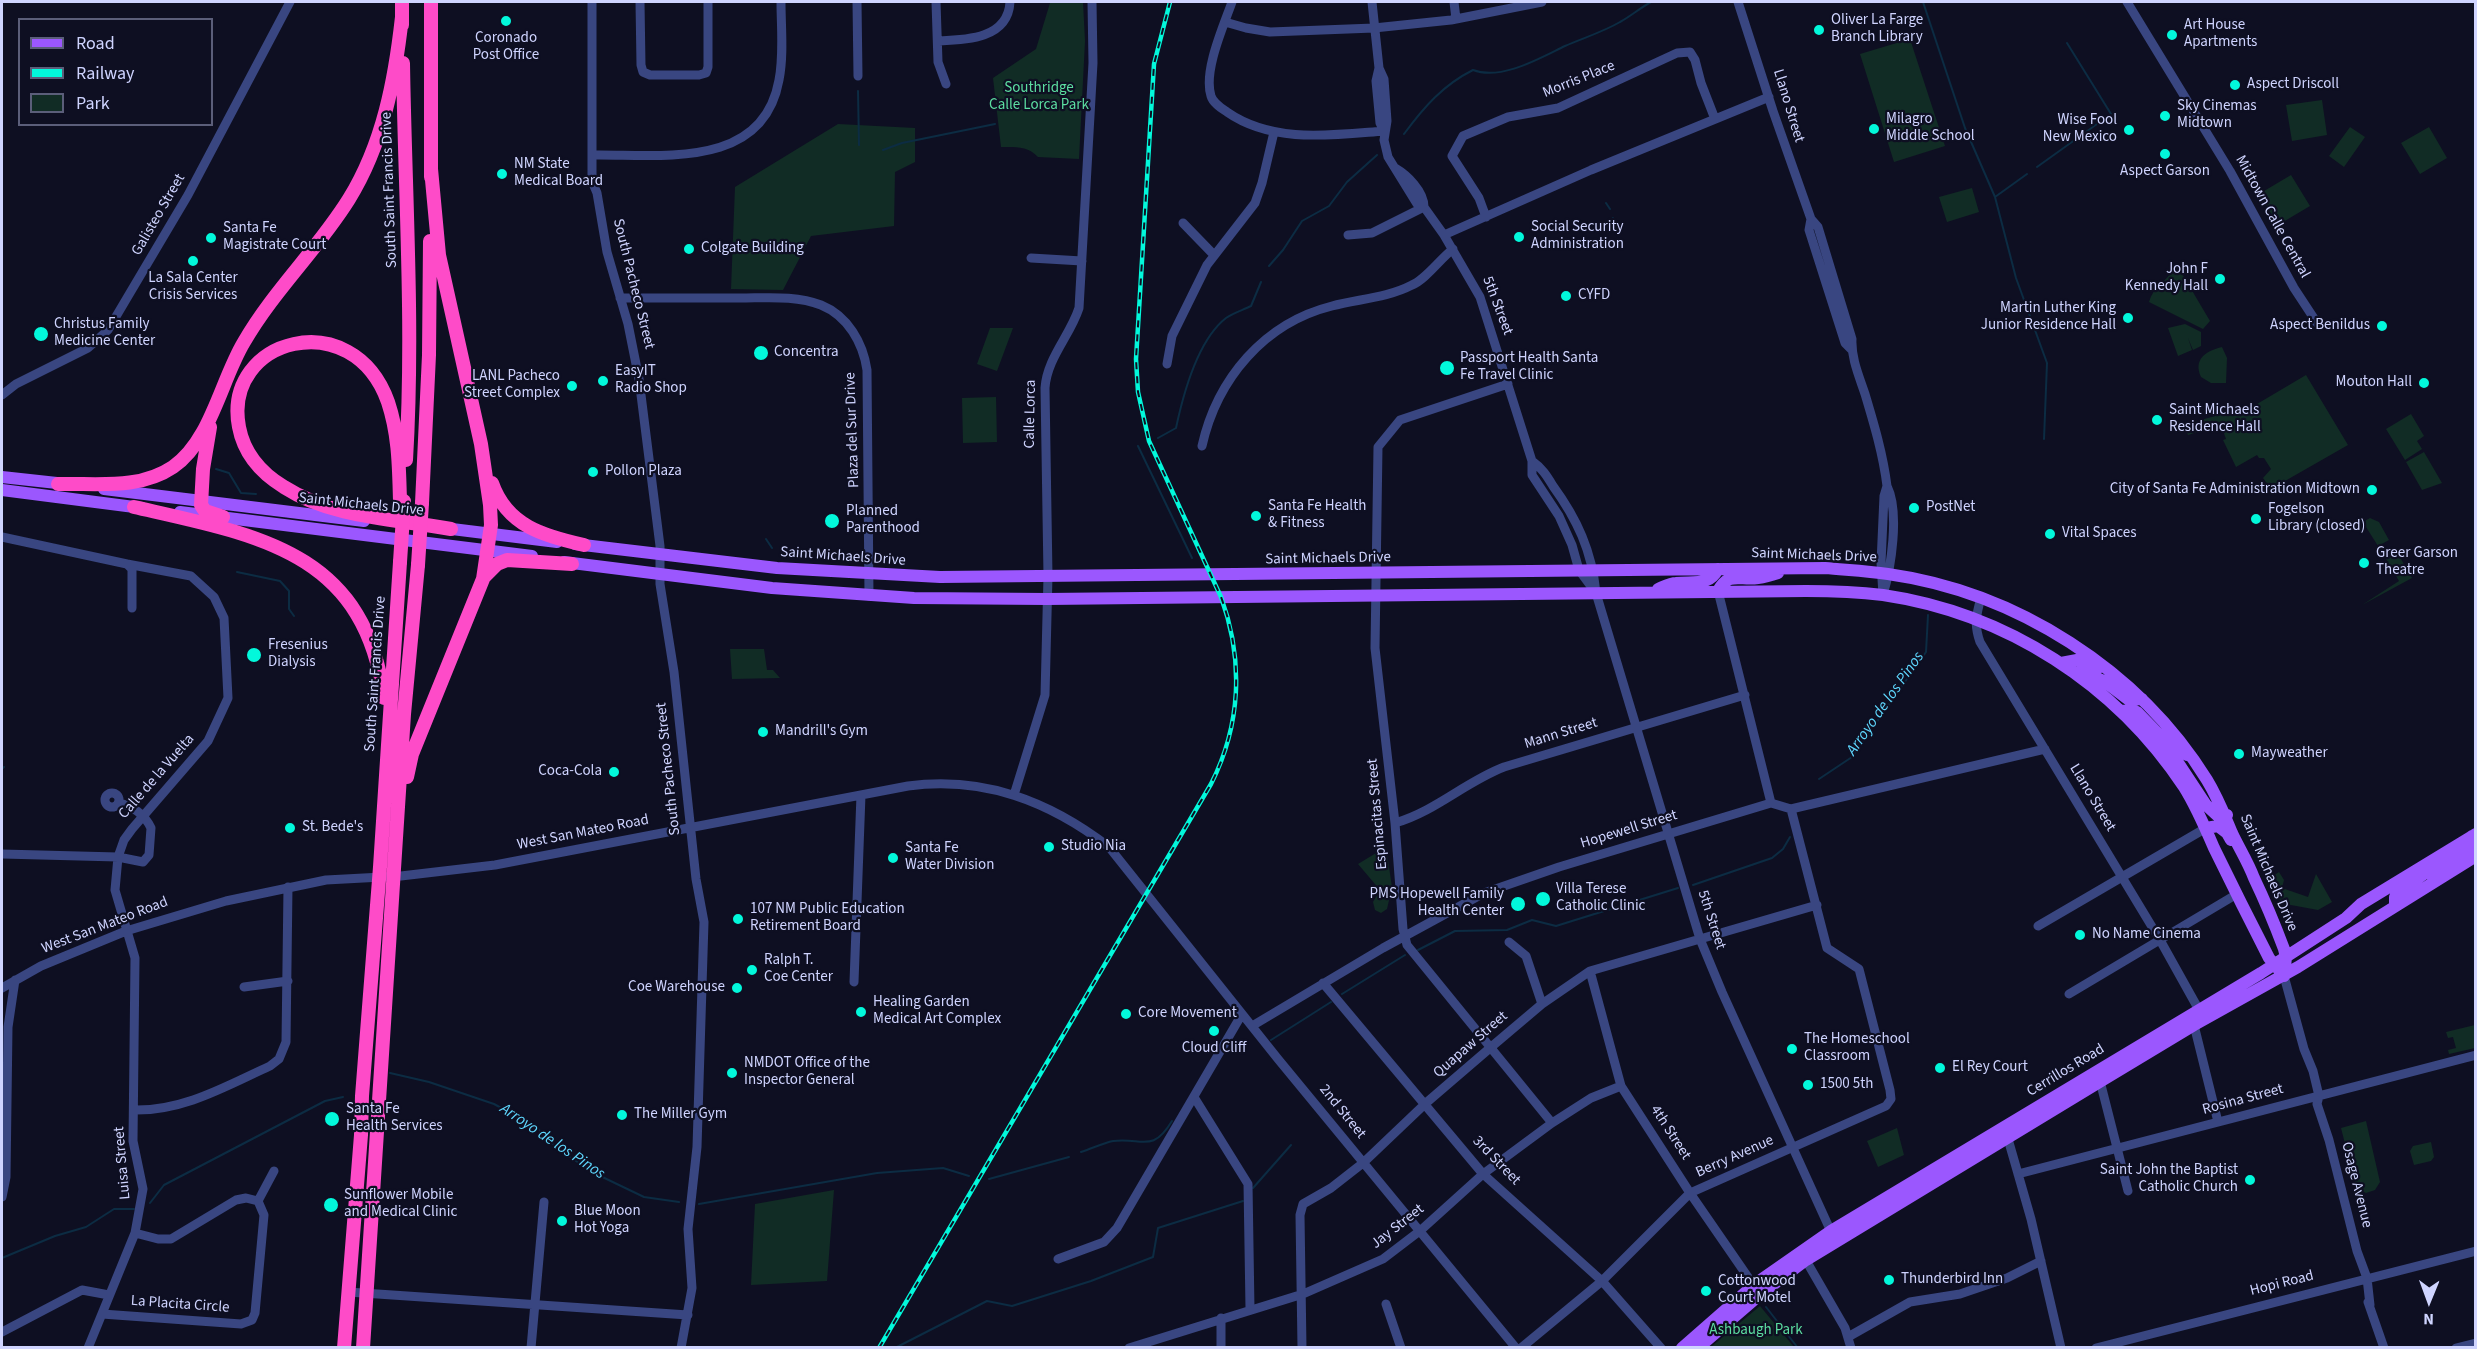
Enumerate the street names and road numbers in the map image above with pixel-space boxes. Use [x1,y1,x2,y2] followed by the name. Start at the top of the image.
[1540,57,1618,103] street label: Morris Place
[1768,67,1808,145] street label: Llano Street
[378,112,402,268] street label: South Saint Francis Drive
[2231,152,2313,282] street label: Midtown Calle Central
[128,171,190,259] street label: Galisteo Street
[608,217,658,351] street label: South Pacheco Street
[1478,274,1516,338] street label: 5th Street
[842,372,864,488] street label: Plaza del Sur Drive
[1021,379,1041,449] street label: Calle Lorca
[298,489,424,521] street label: Saint Michaels Drive
[780,544,906,570] street label: Saint Michaels Drive
[1751,545,1877,567] street label: Saint Michaels Drive
[1265,549,1391,569] street label: Saint Michaels Drive
[362,596,390,752] street label: South Saint Francis Drive
[653,702,685,836] street label: South Pacheco Street
[1522,714,1600,754] street label: Mann Street
[115,731,199,823] street label: Calle de la Vuelta
[1364,758,1392,870] street label: Espinacitas Street
[2065,761,2119,835] street label: Llano Street
[1578,807,1680,853] street label: Hopewell Street
[516,811,650,855] street label: West San Mateo Road
[2235,812,2301,934] street label: Saint Michaels Drive
[1693,888,1729,952] street label: 5th Street
[39,894,171,958] street label: West San Mateo Road
[1430,1008,1512,1082] street label: Quapaw Street
[2024,1041,2108,1101] street label: Cerrillos Road
[1315,1081,1369,1143] street label: 2nd Street
[2201,1081,2285,1119] street label: Rosina Street
[1646,1102,1694,1164] street label: 4th Street
[111,1126,135,1200] street label: Luisa Street
[1693,1132,1777,1182] street label: Berry Avenue
[1468,1133,1524,1189] street label: 3rd Street
[2337,1140,2375,1230] street label: Osage Avenue
[1368,1201,1428,1253] street label: Jay Street
[2248,1267,2316,1301] street label: Hopi Road
[130,1293,230,1317] street label: La Placita Circle

